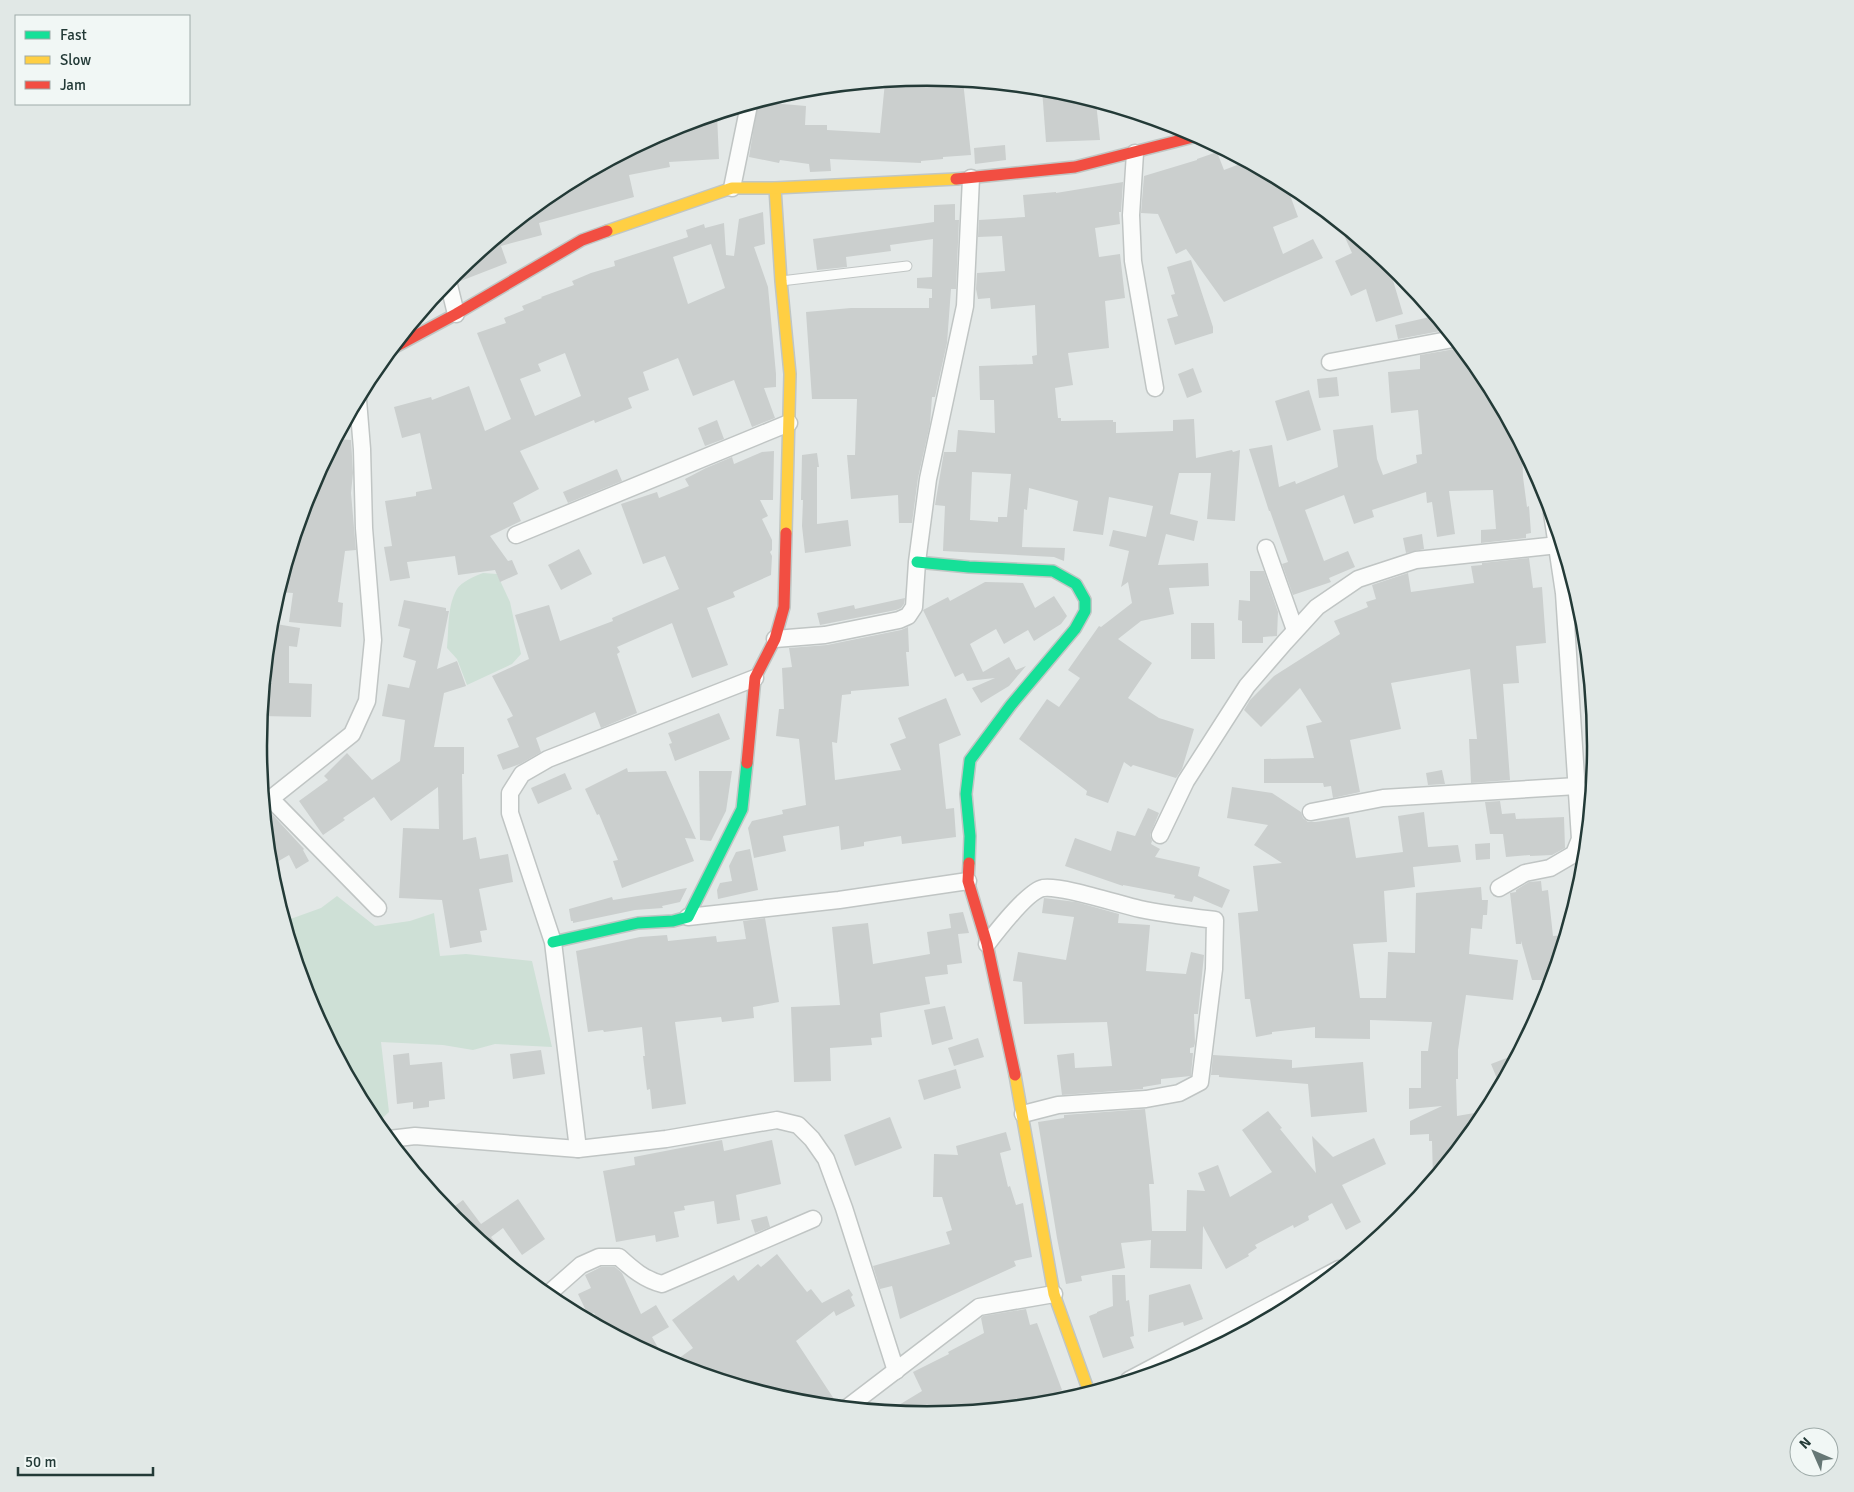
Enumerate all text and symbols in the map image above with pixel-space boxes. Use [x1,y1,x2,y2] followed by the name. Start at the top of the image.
[15,15,190,105] legend
[60,26,87,44] text: Fast
[60,51,91,69] text: Slow
[60,76,86,94] text: Jam
[1789,1427,1839,1477] north arrow
[1796,1434,1815,1453] text: N
[18,1444,152,1476] scale bar
[25,1453,56,1471] text: 50 m

